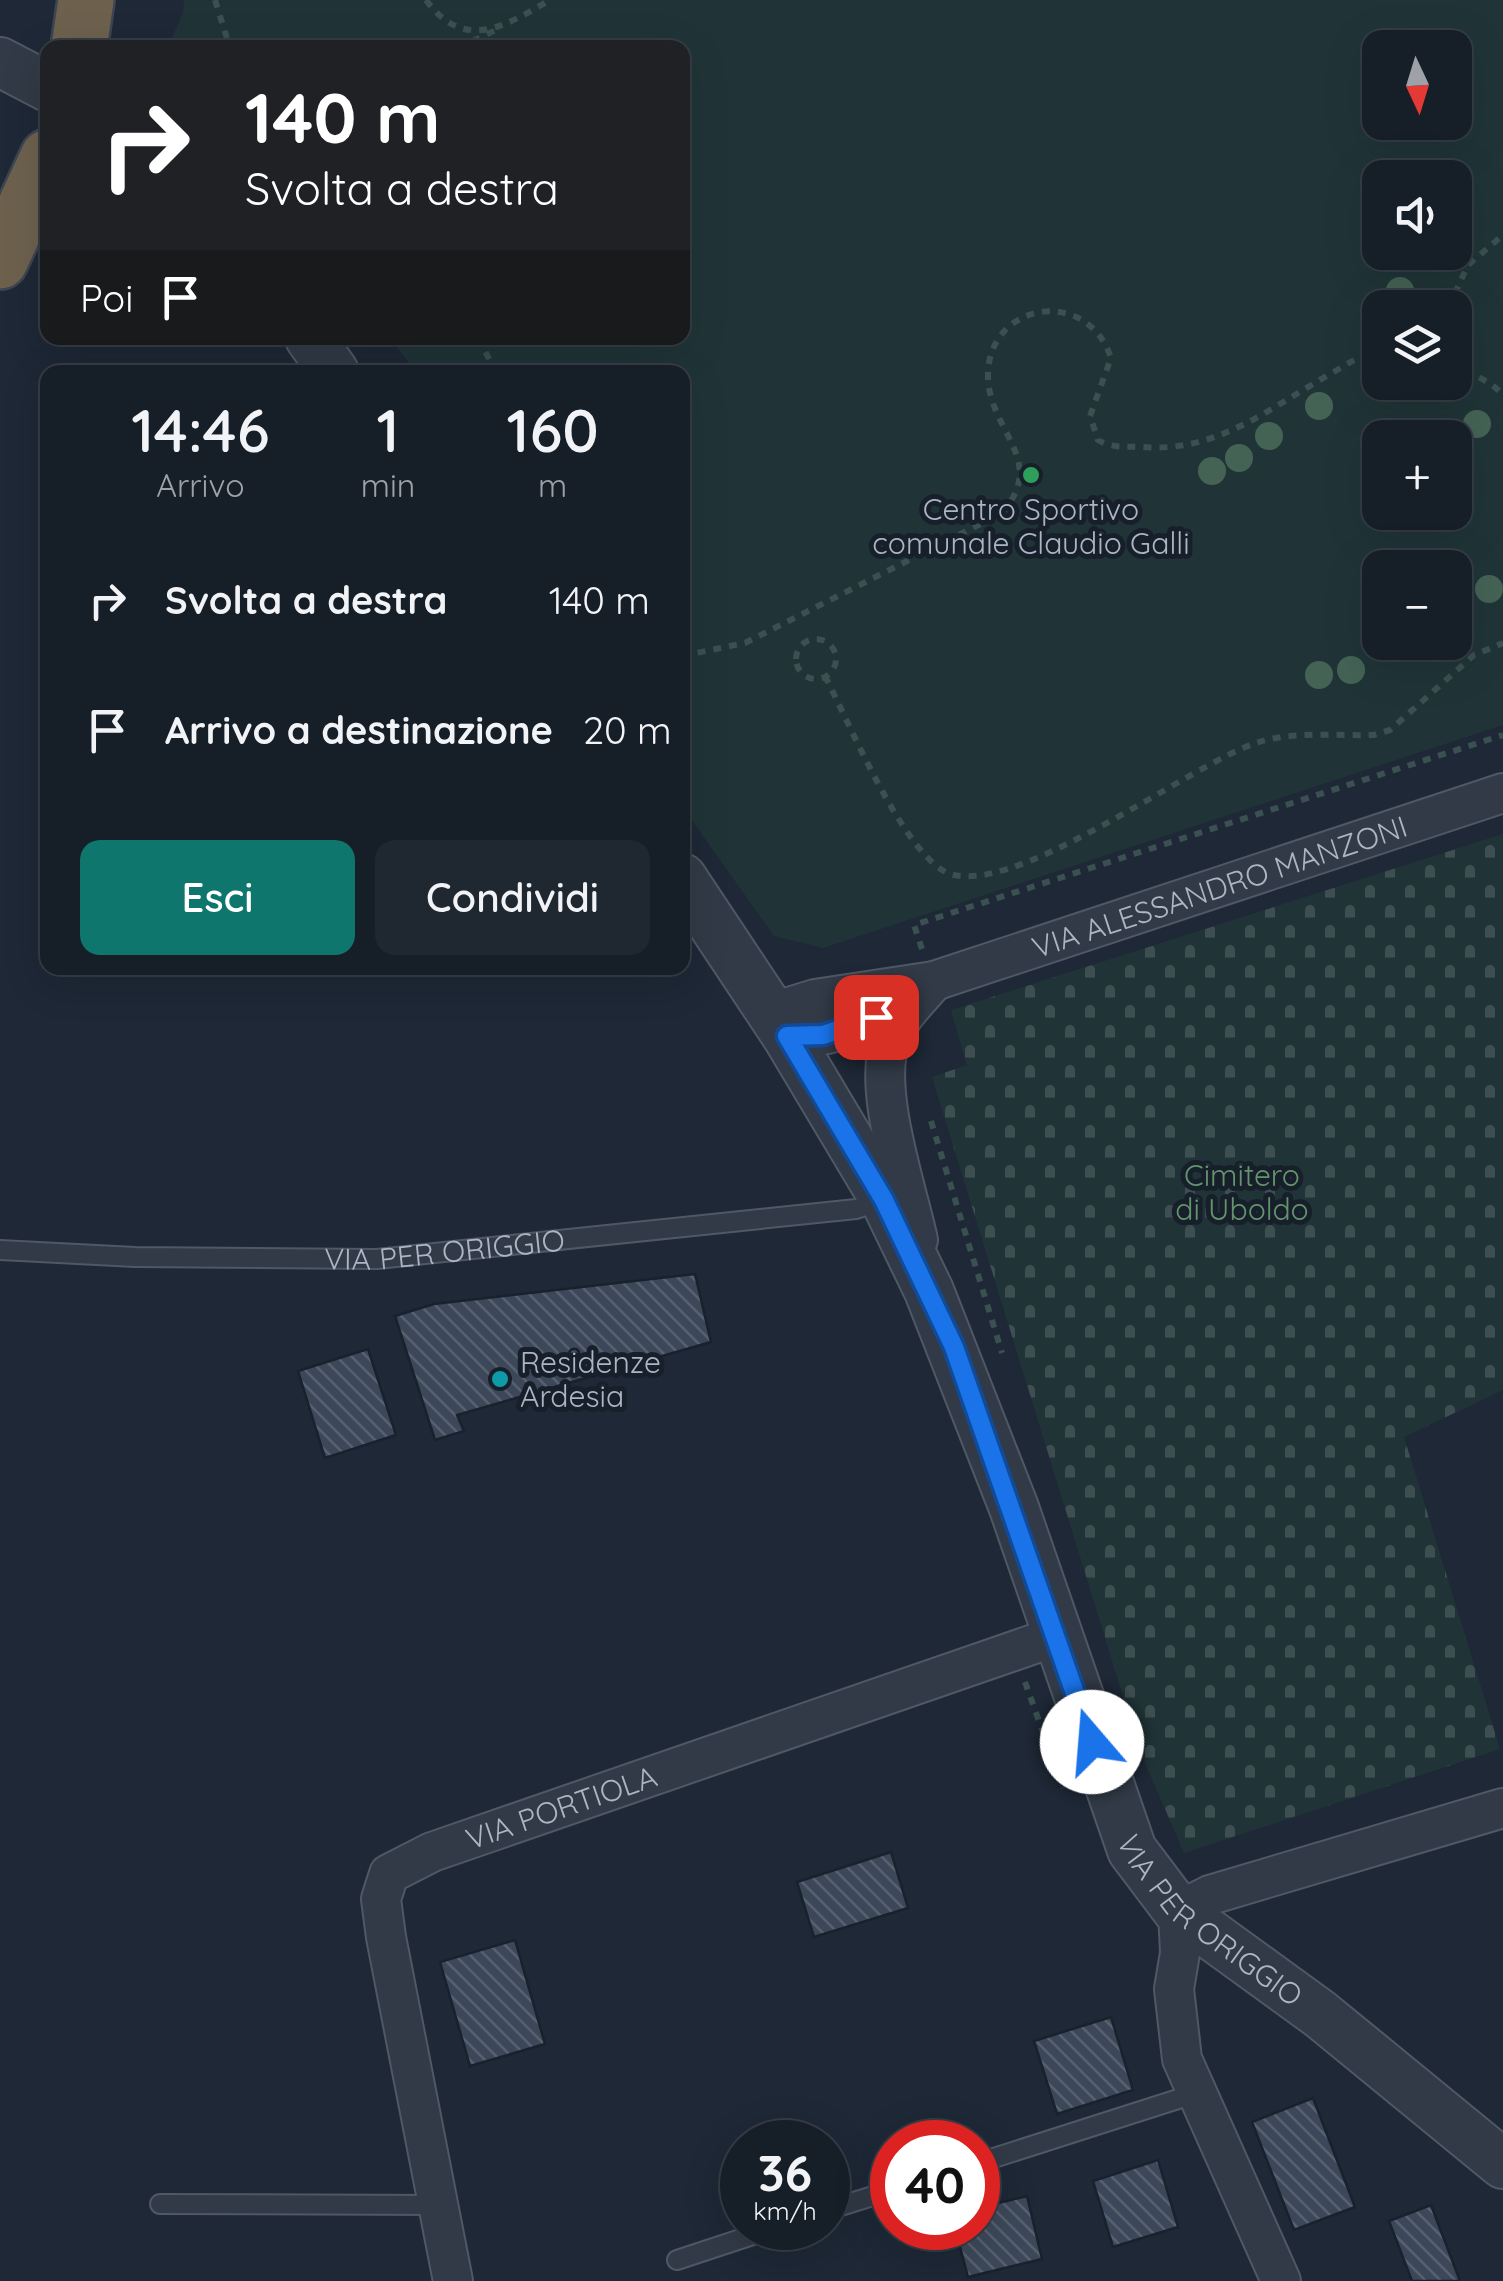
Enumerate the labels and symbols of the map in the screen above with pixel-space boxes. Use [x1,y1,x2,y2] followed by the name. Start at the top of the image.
[1362,30,1472,140] north arrow
[1020,464,1042,486] marker: Centro Sportivo comunale Claudio Galli
[872,490,1190,562] place label: Centro Sportivo comunale Claudio Galli
[1027,807,1412,966] street label: VIA ALESSANDRO MANZONI
[834,975,919,1060] pin
[1175,1156,1309,1228] park label: Cimitero di Uboldo
[324,1221,566,1278] street label: VIA PER ORIGGIO
[520,1343,661,1415] place label: Residenze Ardesia
[489,1368,511,1390] marker: Residenze Ardesia
[1040,1690,1144,1794] position arrow
[461,1757,662,1858] street label: VIA PORTIOLA
[1109,1829,1310,2014] street label: VIA PER ORIGGIO
[870,2120,1000,2250] speed limit sign: 40

